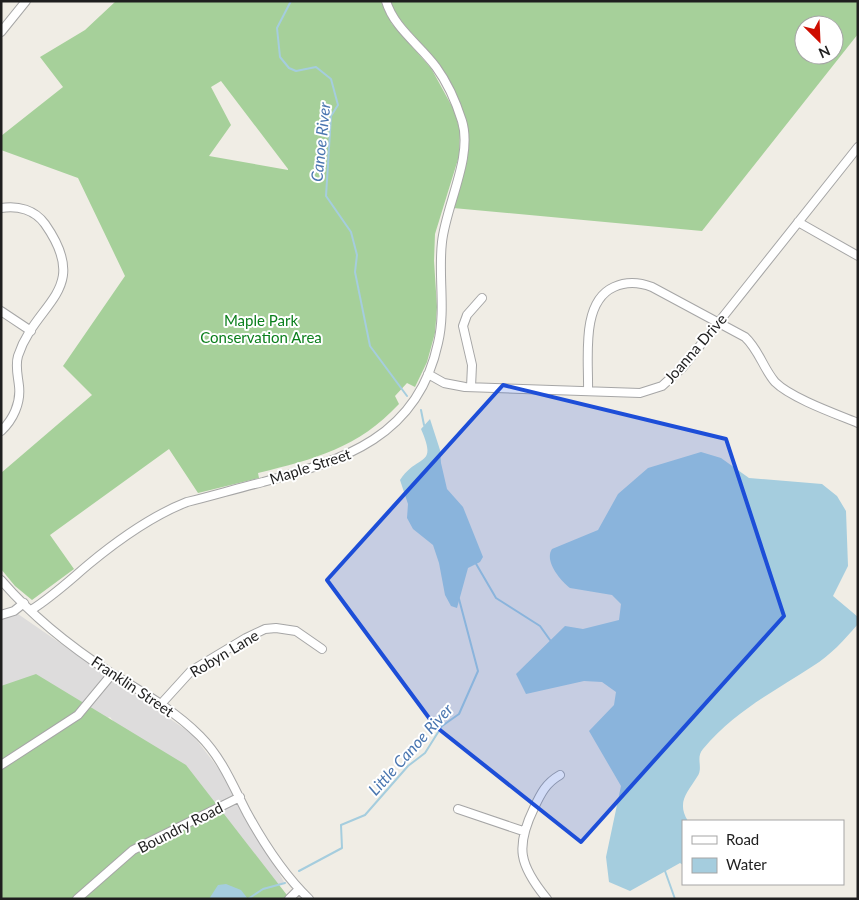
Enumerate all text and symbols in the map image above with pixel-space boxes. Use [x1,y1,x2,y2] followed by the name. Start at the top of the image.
[794,15,844,65] north arrow
[816,42,833,62] text: N
[306,101,334,183] water label: Canoe River
[660,310,730,386] street label: Joanna Drive
[200,311,322,346] park label: Maple Park Conservation Area
[267,444,353,488] street label: Maple Street
[186,625,262,681] street label: Robyn Lane
[88,652,178,721] street label: Franklin Street
[364,699,456,799] water label: Little Canoe River
[134,798,226,856] street label: Boundry Road
[682,820,844,885] legend
[726,830,759,848] text: Road
[726,855,767,873] text: Water

